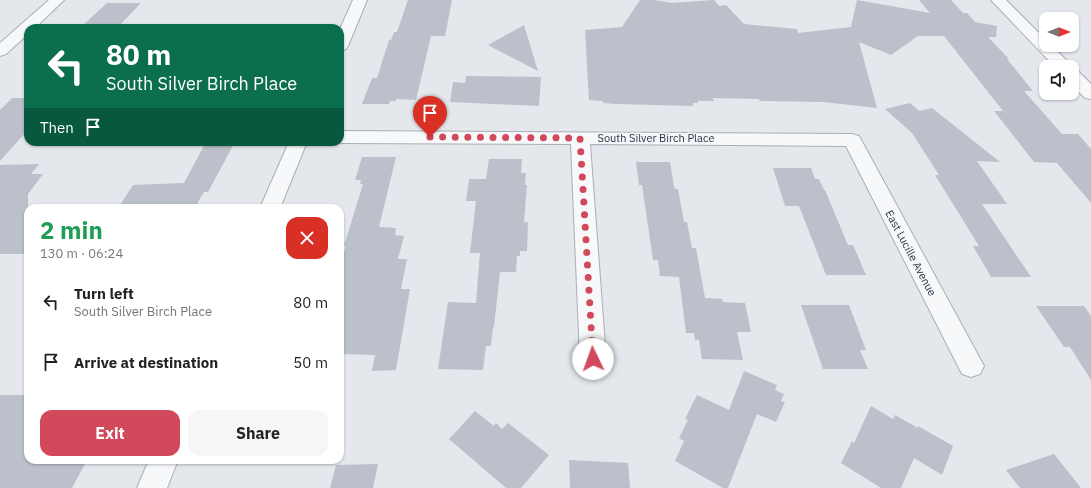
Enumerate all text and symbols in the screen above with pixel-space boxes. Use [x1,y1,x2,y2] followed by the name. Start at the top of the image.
[1039,12,1079,52] north arrow
[1039,12,1079,100] map controls
[106,36,171,73] text: 80 m
[40,40,92,92] icon: left
[1039,60,1079,100] button: sound
[106,72,297,95] text: South Silver Birch Place
[413,96,447,137] pin
[419,102,441,124] icon: arrive
[82,116,104,138] icon: arrive
[40,118,74,137] text: Then
[598,131,714,145] street label: South Silver Birch Place
[882,208,940,298] street label: East Lucille Avenue
[40,214,103,246] text: 2 min
[286,217,328,259] button: close
[40,245,123,262] text: 130 m · 06:24
[74,284,134,303] text: Turn left
[40,291,62,313] icon: left
[293,293,328,312] text: 80 m
[74,303,212,320] text: South Silver Birch Place
[572,338,614,380] position arrow
[40,351,62,373] icon: arrive
[74,353,218,372] text: Arrive at destination
[293,353,328,372] text: 50 m
[40,410,180,456] button: Exit
[188,410,328,456] button: Share

